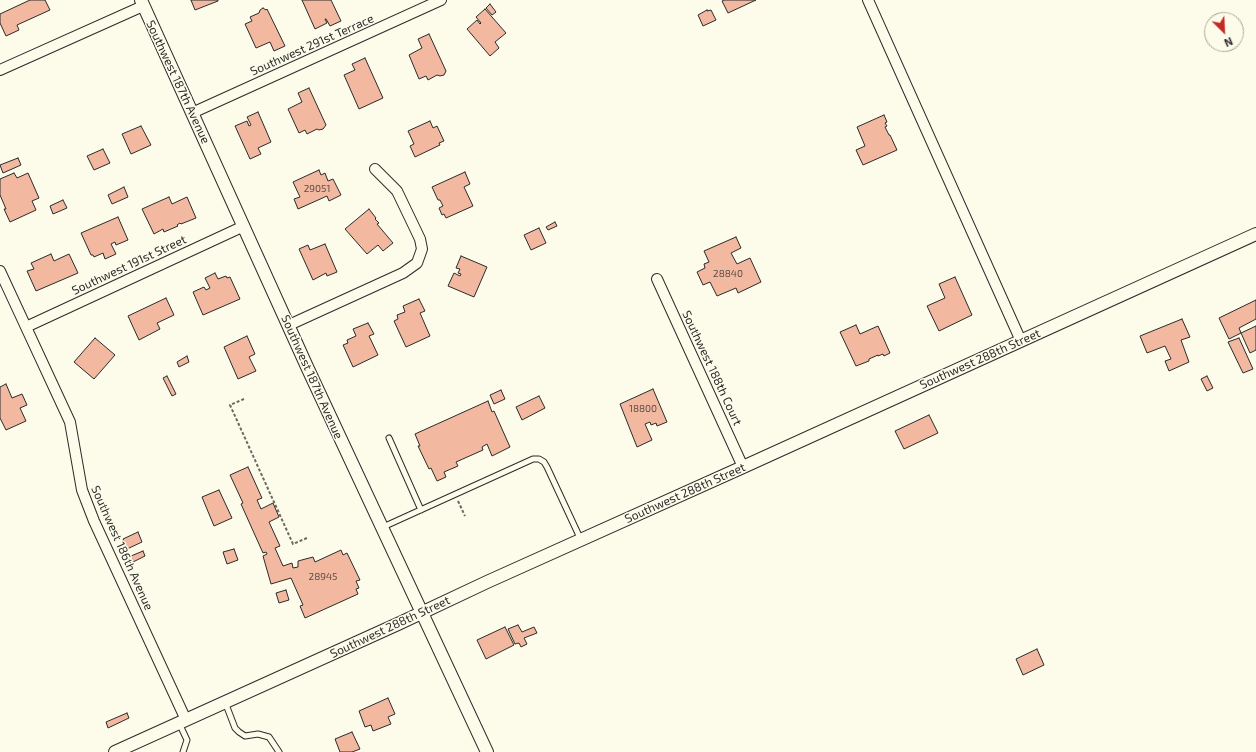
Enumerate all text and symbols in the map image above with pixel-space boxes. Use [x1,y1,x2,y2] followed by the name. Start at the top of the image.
[248,11,376,79] street label: Southwest 291st Terrace
[1204,12,1244,52] north arrow
[143,18,213,146] street label: Southwest 187th Avenue
[1222,35,1235,50] text: N
[304,183,330,195] house number: 29051
[69,232,189,298] street label: Southwest 191st Street
[713,268,743,280] house number: 28840
[679,308,745,428] street label: Southwest 188th Court
[278,313,346,441] street label: Southwest 187th Avenue
[917,326,1043,392] street label: Southwest 288th Street
[629,403,657,415] house number: 18800
[622,460,748,526] street label: Southwest 288th Street
[88,483,156,613] street label: Southwest 186th Avenue
[309,571,337,583] house number: 28945
[328,593,452,661] street label: Southwest 288th Street

